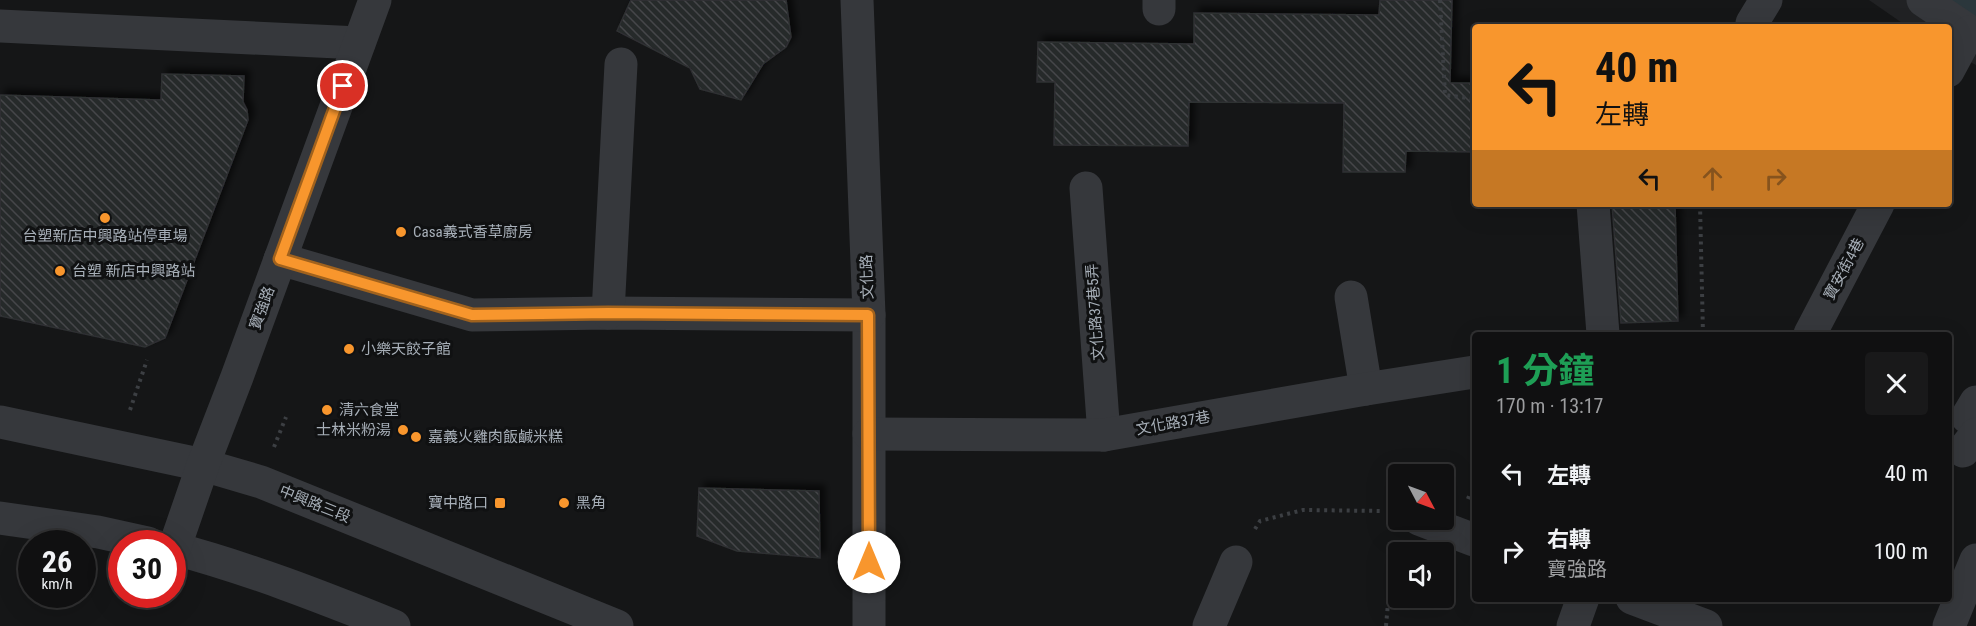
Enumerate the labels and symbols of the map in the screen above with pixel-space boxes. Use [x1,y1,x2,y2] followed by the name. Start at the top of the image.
[317,60,368,111] pin
[98,211,112,225] marker: 台塑新店中興路站停車場
[413,223,533,241] place label: Casa義式香草廚房
[394,225,408,239] marker: Casa義式香草廚房
[22,227,188,245] place label: 台塑新店中興路站停車場
[1820,235,1868,303] street label: 寶安街4巷
[857,254,877,300] street label: 文化路
[72,262,195,280] place label: 台塑 新店中興路站
[1083,263,1107,361] street label: 文化路37巷5弄
[53,264,67,278] marker: 台塑 新店中興路站
[246,284,278,332] street label: 寶強路
[361,340,451,358] place label: 小樂天餃子館
[342,342,356,356] marker: 小樂天餃子館
[339,401,399,419] place label: 清六食堂
[320,403,334,417] marker: 清六食堂
[1135,408,1211,438] street label: 文化路37巷
[316,421,391,439] place label: 士林米粉湯
[396,423,410,437] marker: 士林米粉湯
[428,428,563,446] place label: 嘉義火雞肉飯鹹米糕
[409,430,423,444] marker: 嘉義火雞肉飯鹹米糕
[1388,464,1454,530] north arrow
[277,482,353,526] street label: 中興路三段
[428,494,488,512] place label: 寶中路口
[576,494,606,512] place label: 黑角
[493,496,507,510] marker: 寶中路口
[557,496,571,510] marker: 黑角
[108,530,186,608] speed limit sign: 30
[837,530,901,594] position arrow

